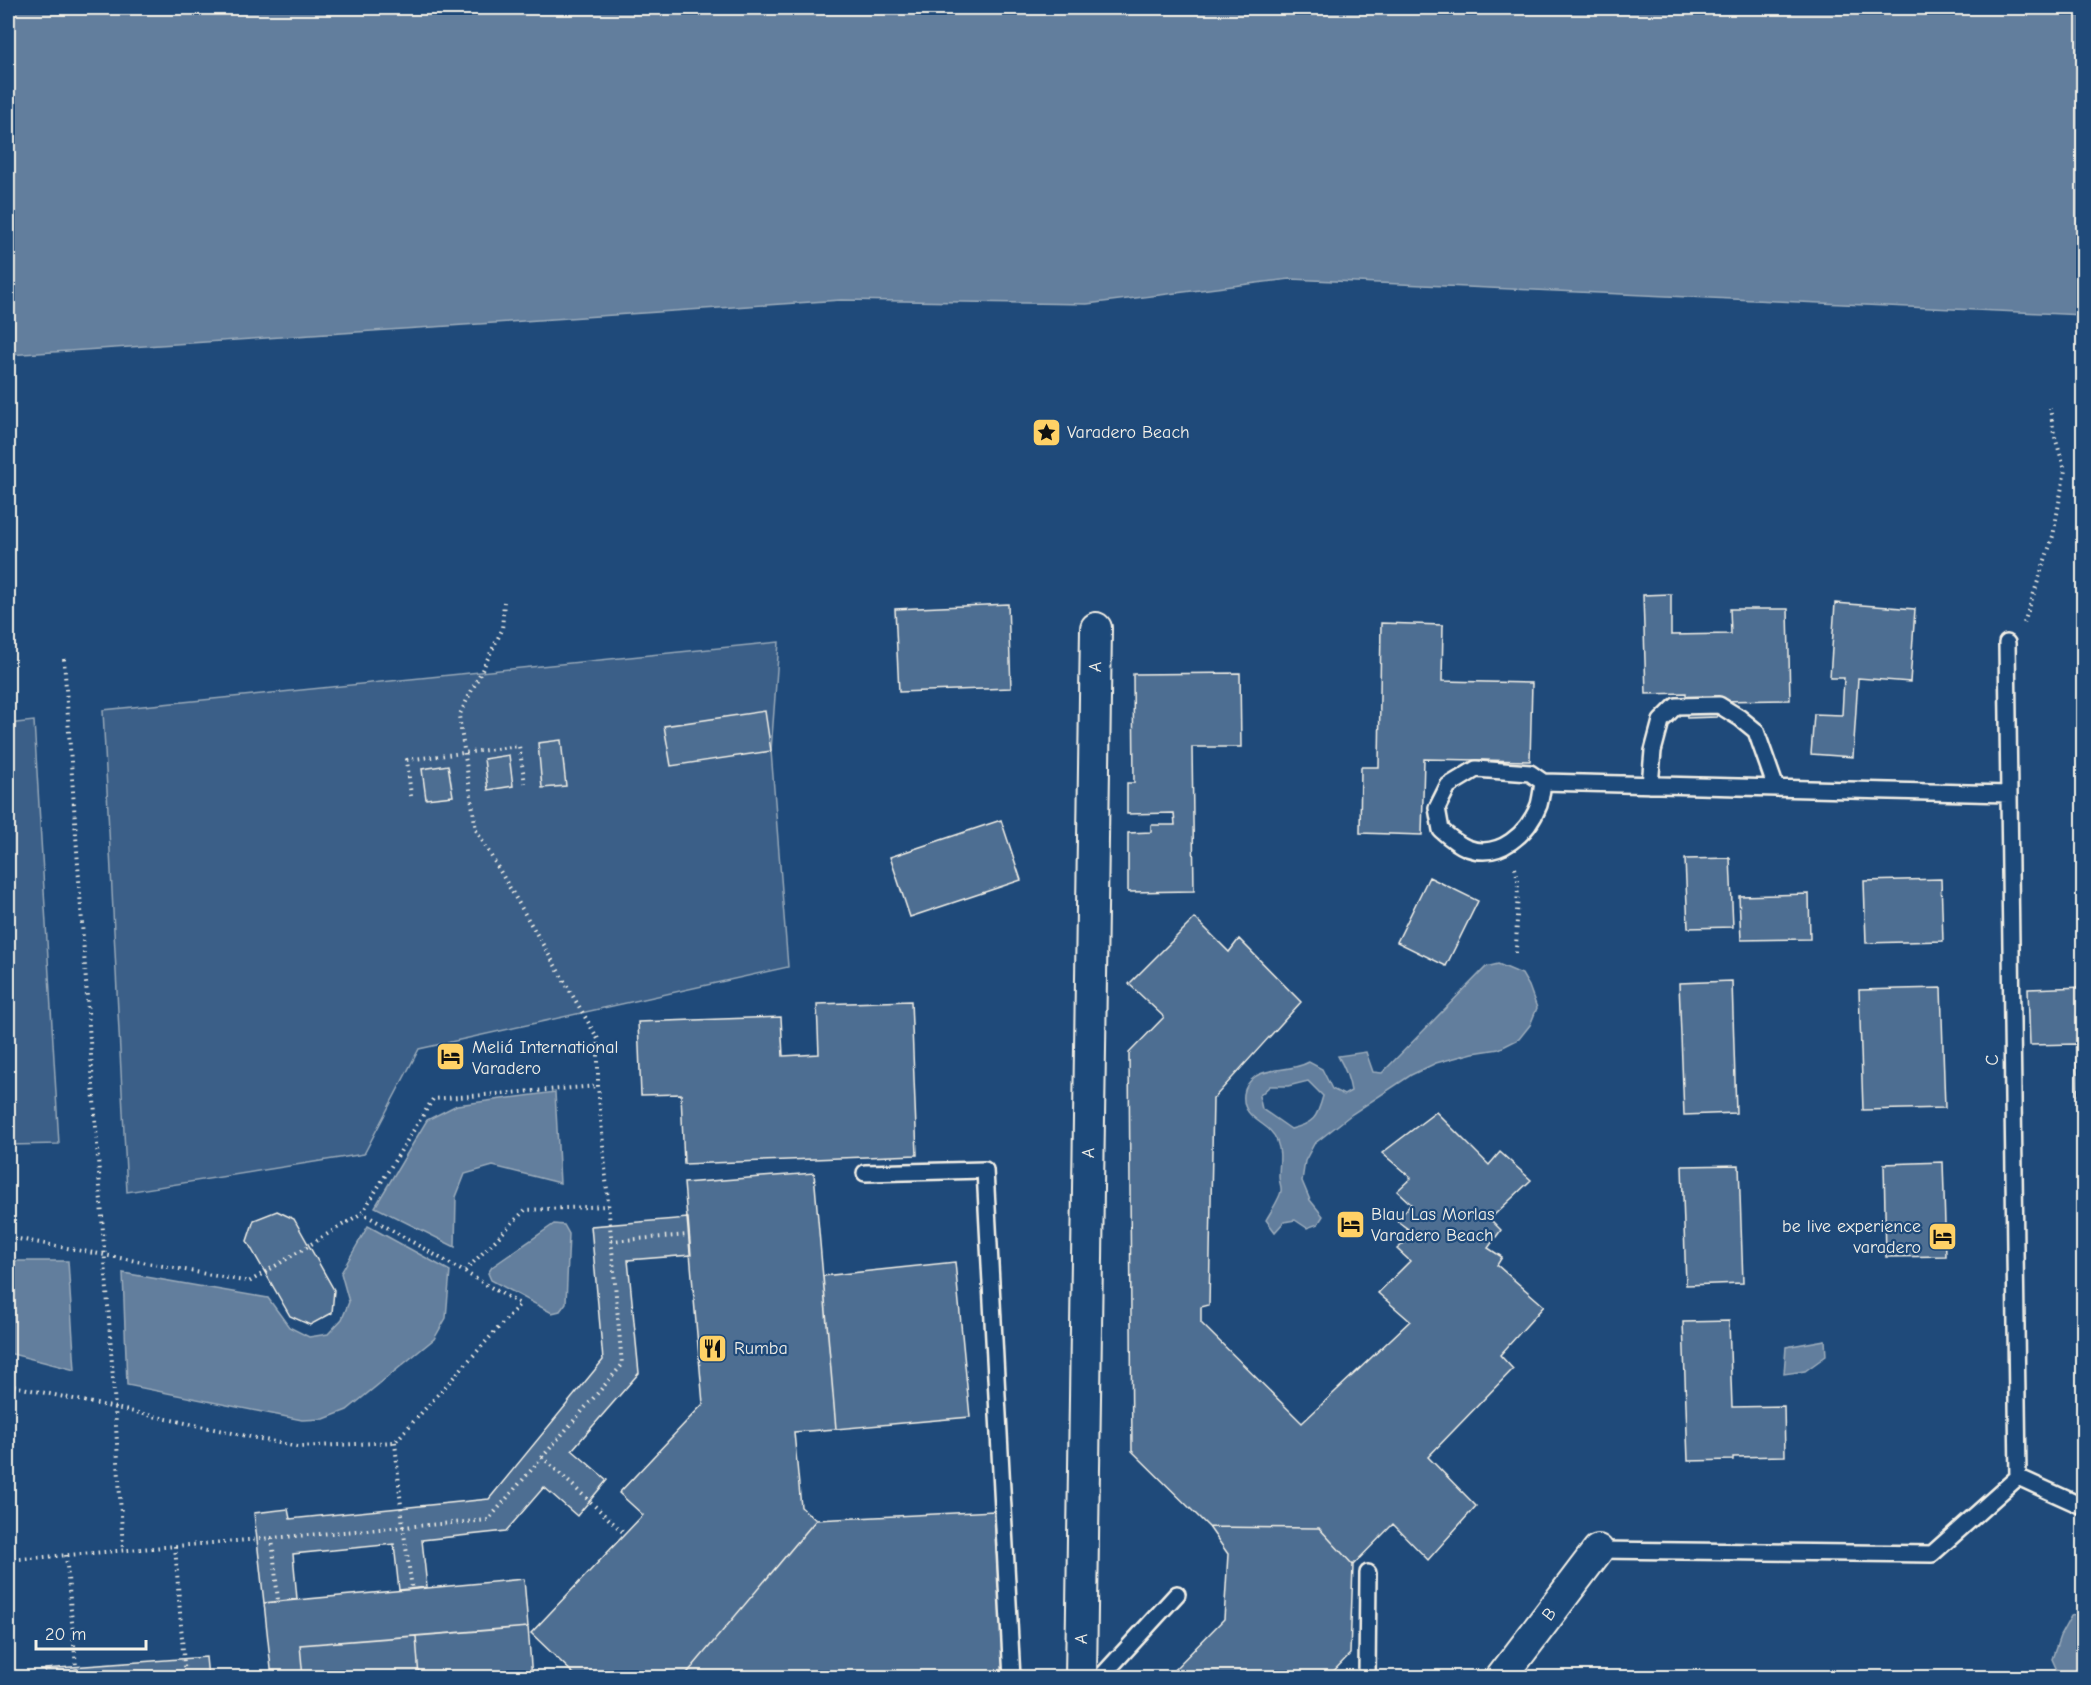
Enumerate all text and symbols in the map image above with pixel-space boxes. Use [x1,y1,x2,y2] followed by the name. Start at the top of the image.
[1030,416,1062,448] place icon: Varadero Beach
[1067,422,1190,443] place label: Varadero Beach
[1085,662,1106,672] street label: A
[472,1037,618,1079] place label: Meliá International Varadero
[435,1041,467,1073] hotel icon: Meliá International Varadero
[1982,1054,2003,1066] street label: C
[1078,1148,1099,1158] street label: A
[1371,1204,1495,1246] place label: Blau Las Morlas Varadero Beach
[1334,1208,1366,1240] hotel icon: Blau Las Morlas Varadero Beach
[1782,1216,1921,1258] place label: be live experience varadero
[1926,1220,1958,1252] hotel icon: be live experience varadero
[697,1332,729,1364] restaurant icon: Rumba
[734,1338,788,1359] place label: Rumba
[1538,1603,1561,1625] street label: B
[36,1613,146,1651] scale bar
[45,1624,86,1645] text: 20 m
[1071,1634,1092,1644] street label: A

